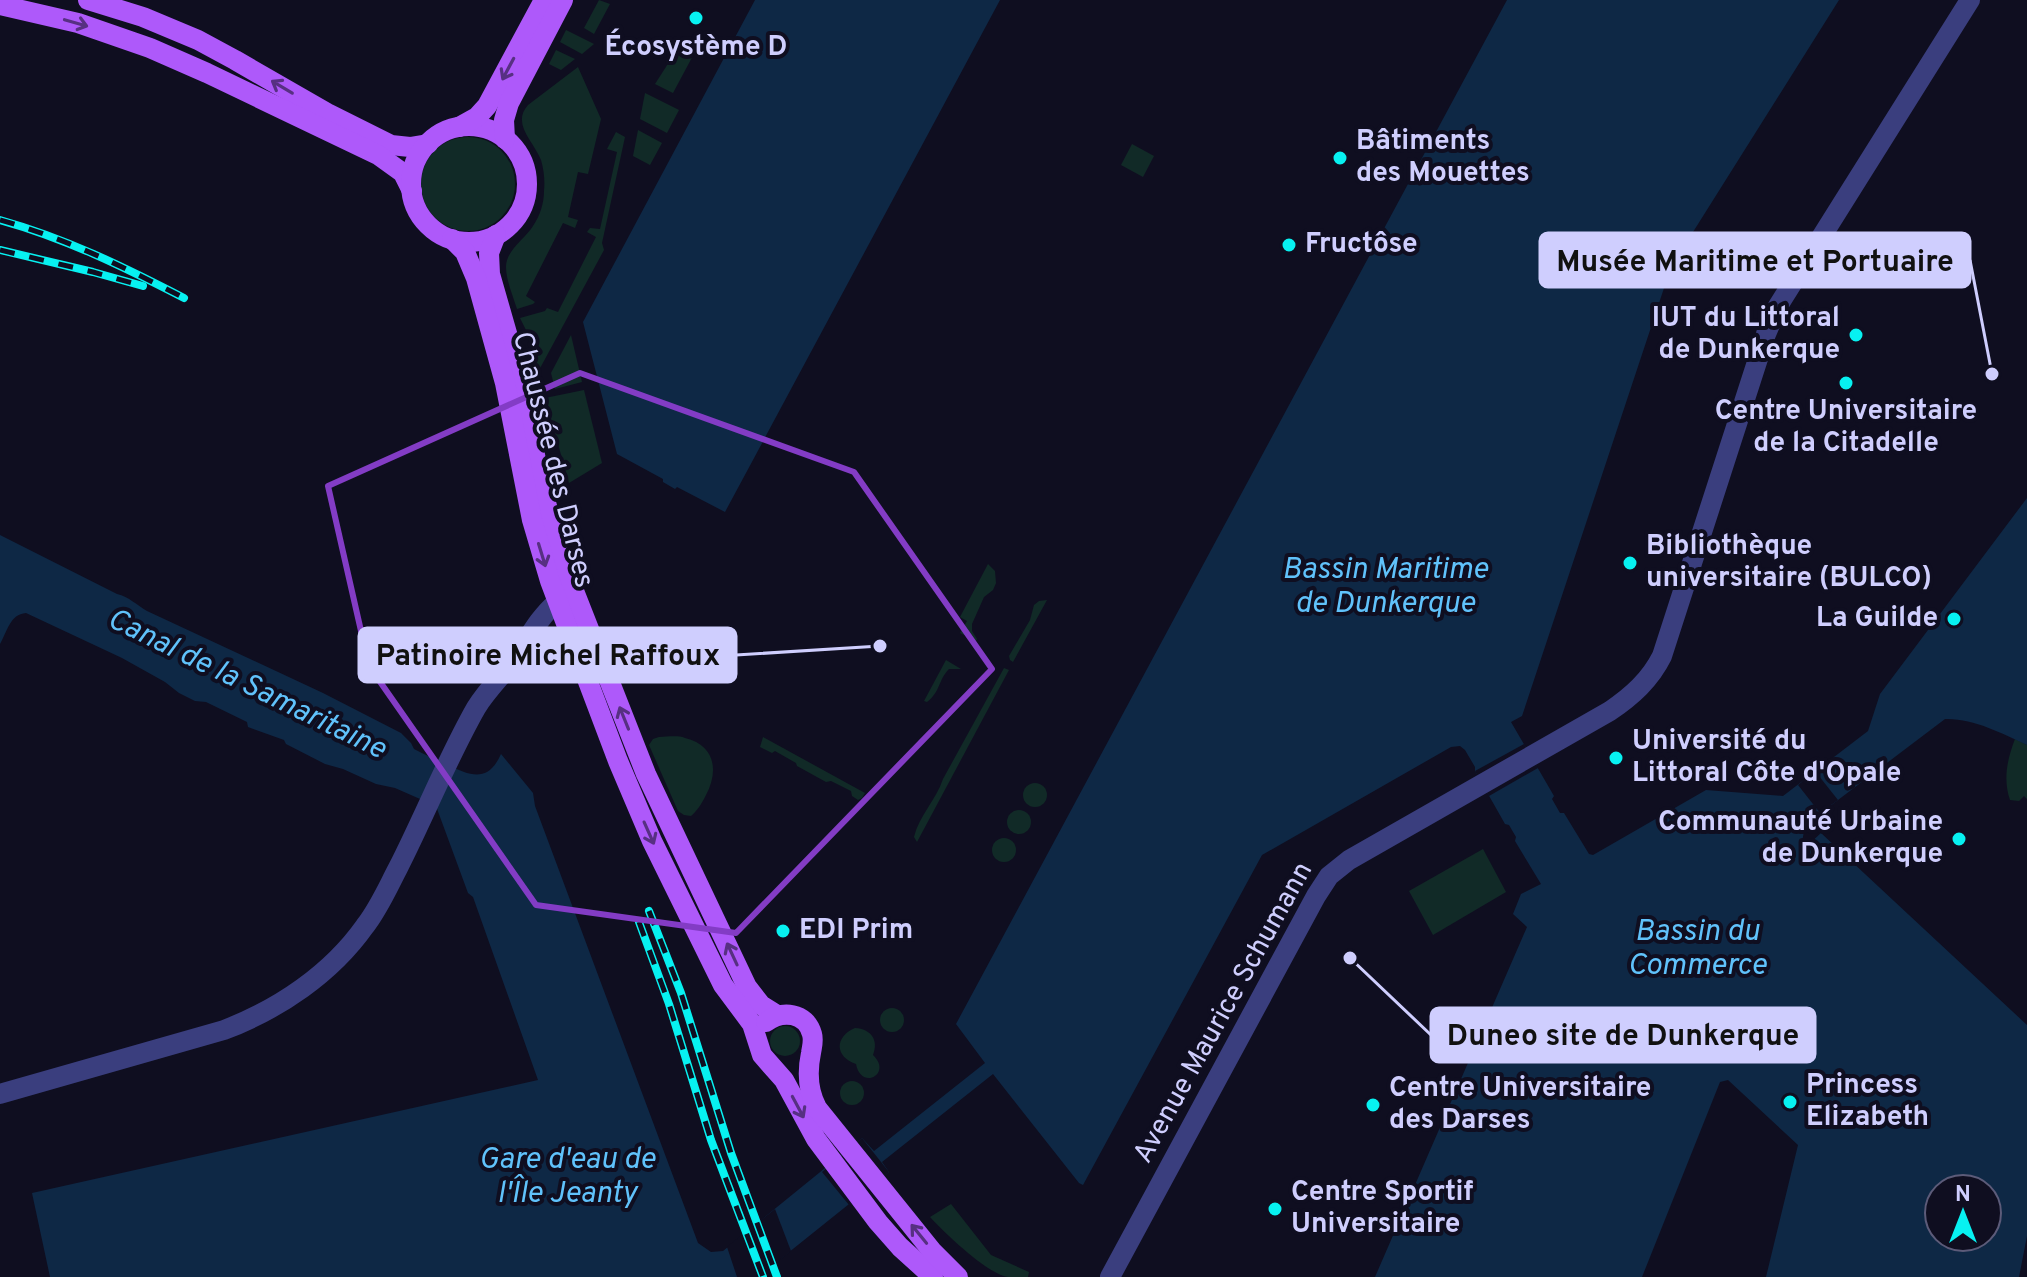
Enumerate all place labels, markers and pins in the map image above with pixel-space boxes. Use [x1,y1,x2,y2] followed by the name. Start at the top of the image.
[687,9,705,27] marker: Écosystème D
[605,28,787,66] place label: Écosystème D
[1356,124,1530,192] place label: Bâtiments des Mouettes
[1331,149,1349,167] marker: Bâtiments des Mouettes
[1305,227,1418,263] place label: Fructôse
[1540,233,1970,287] callout: Musée Maritime et Portuaire
[1280,236,1298,254] marker: Fructôse
[1652,301,1840,369] place label: IUT du Littoral de Dunkerque
[1847,326,1865,344] marker: IUT du Littoral de Dunkerque
[1837,374,1855,392] marker: Centre Universitaire de la Citadelle
[1715,394,1977,462] place label: Centre Universitaire de la Citadelle
[1646,529,1932,597] place label: Bibliothèque universitaire (BULCO)
[1621,554,1639,572] marker: Bibliothèque universitaire (BULCO)
[1816,601,1938,637] place label: La Guilde
[1945,610,1963,628] marker: La Guilde
[359,628,736,682] callout: Patinoire Michel Raffoux
[1632,724,1901,792] place label: Université du Littoral Côte d'Opale
[1607,749,1625,767] marker: Université du Littoral Côte d'Opale
[1658,805,1943,873] place label: Communauté Urbaine de Dunkerque
[1950,830,1968,848] marker: Communauté Urbaine de Dunkerque
[799,913,913,949] place label: EDI Prim
[774,922,792,940] marker: EDI Prim
[1431,1008,1815,1062] callout: Duneo site de Dunkerque
[1806,1068,1929,1136] place label: Princess Elizabeth
[1389,1071,1651,1139] place label: Centre Universitaire des Darses
[1781,1093,1799,1111] marker: Princess Elizabeth
[1364,1096,1382,1114] marker: Centre Universitaire des Darses
[1291,1175,1473,1243] place label: Centre Sportif Universitaire
[1266,1200,1284,1218] marker: Centre Sportif Universitaire

